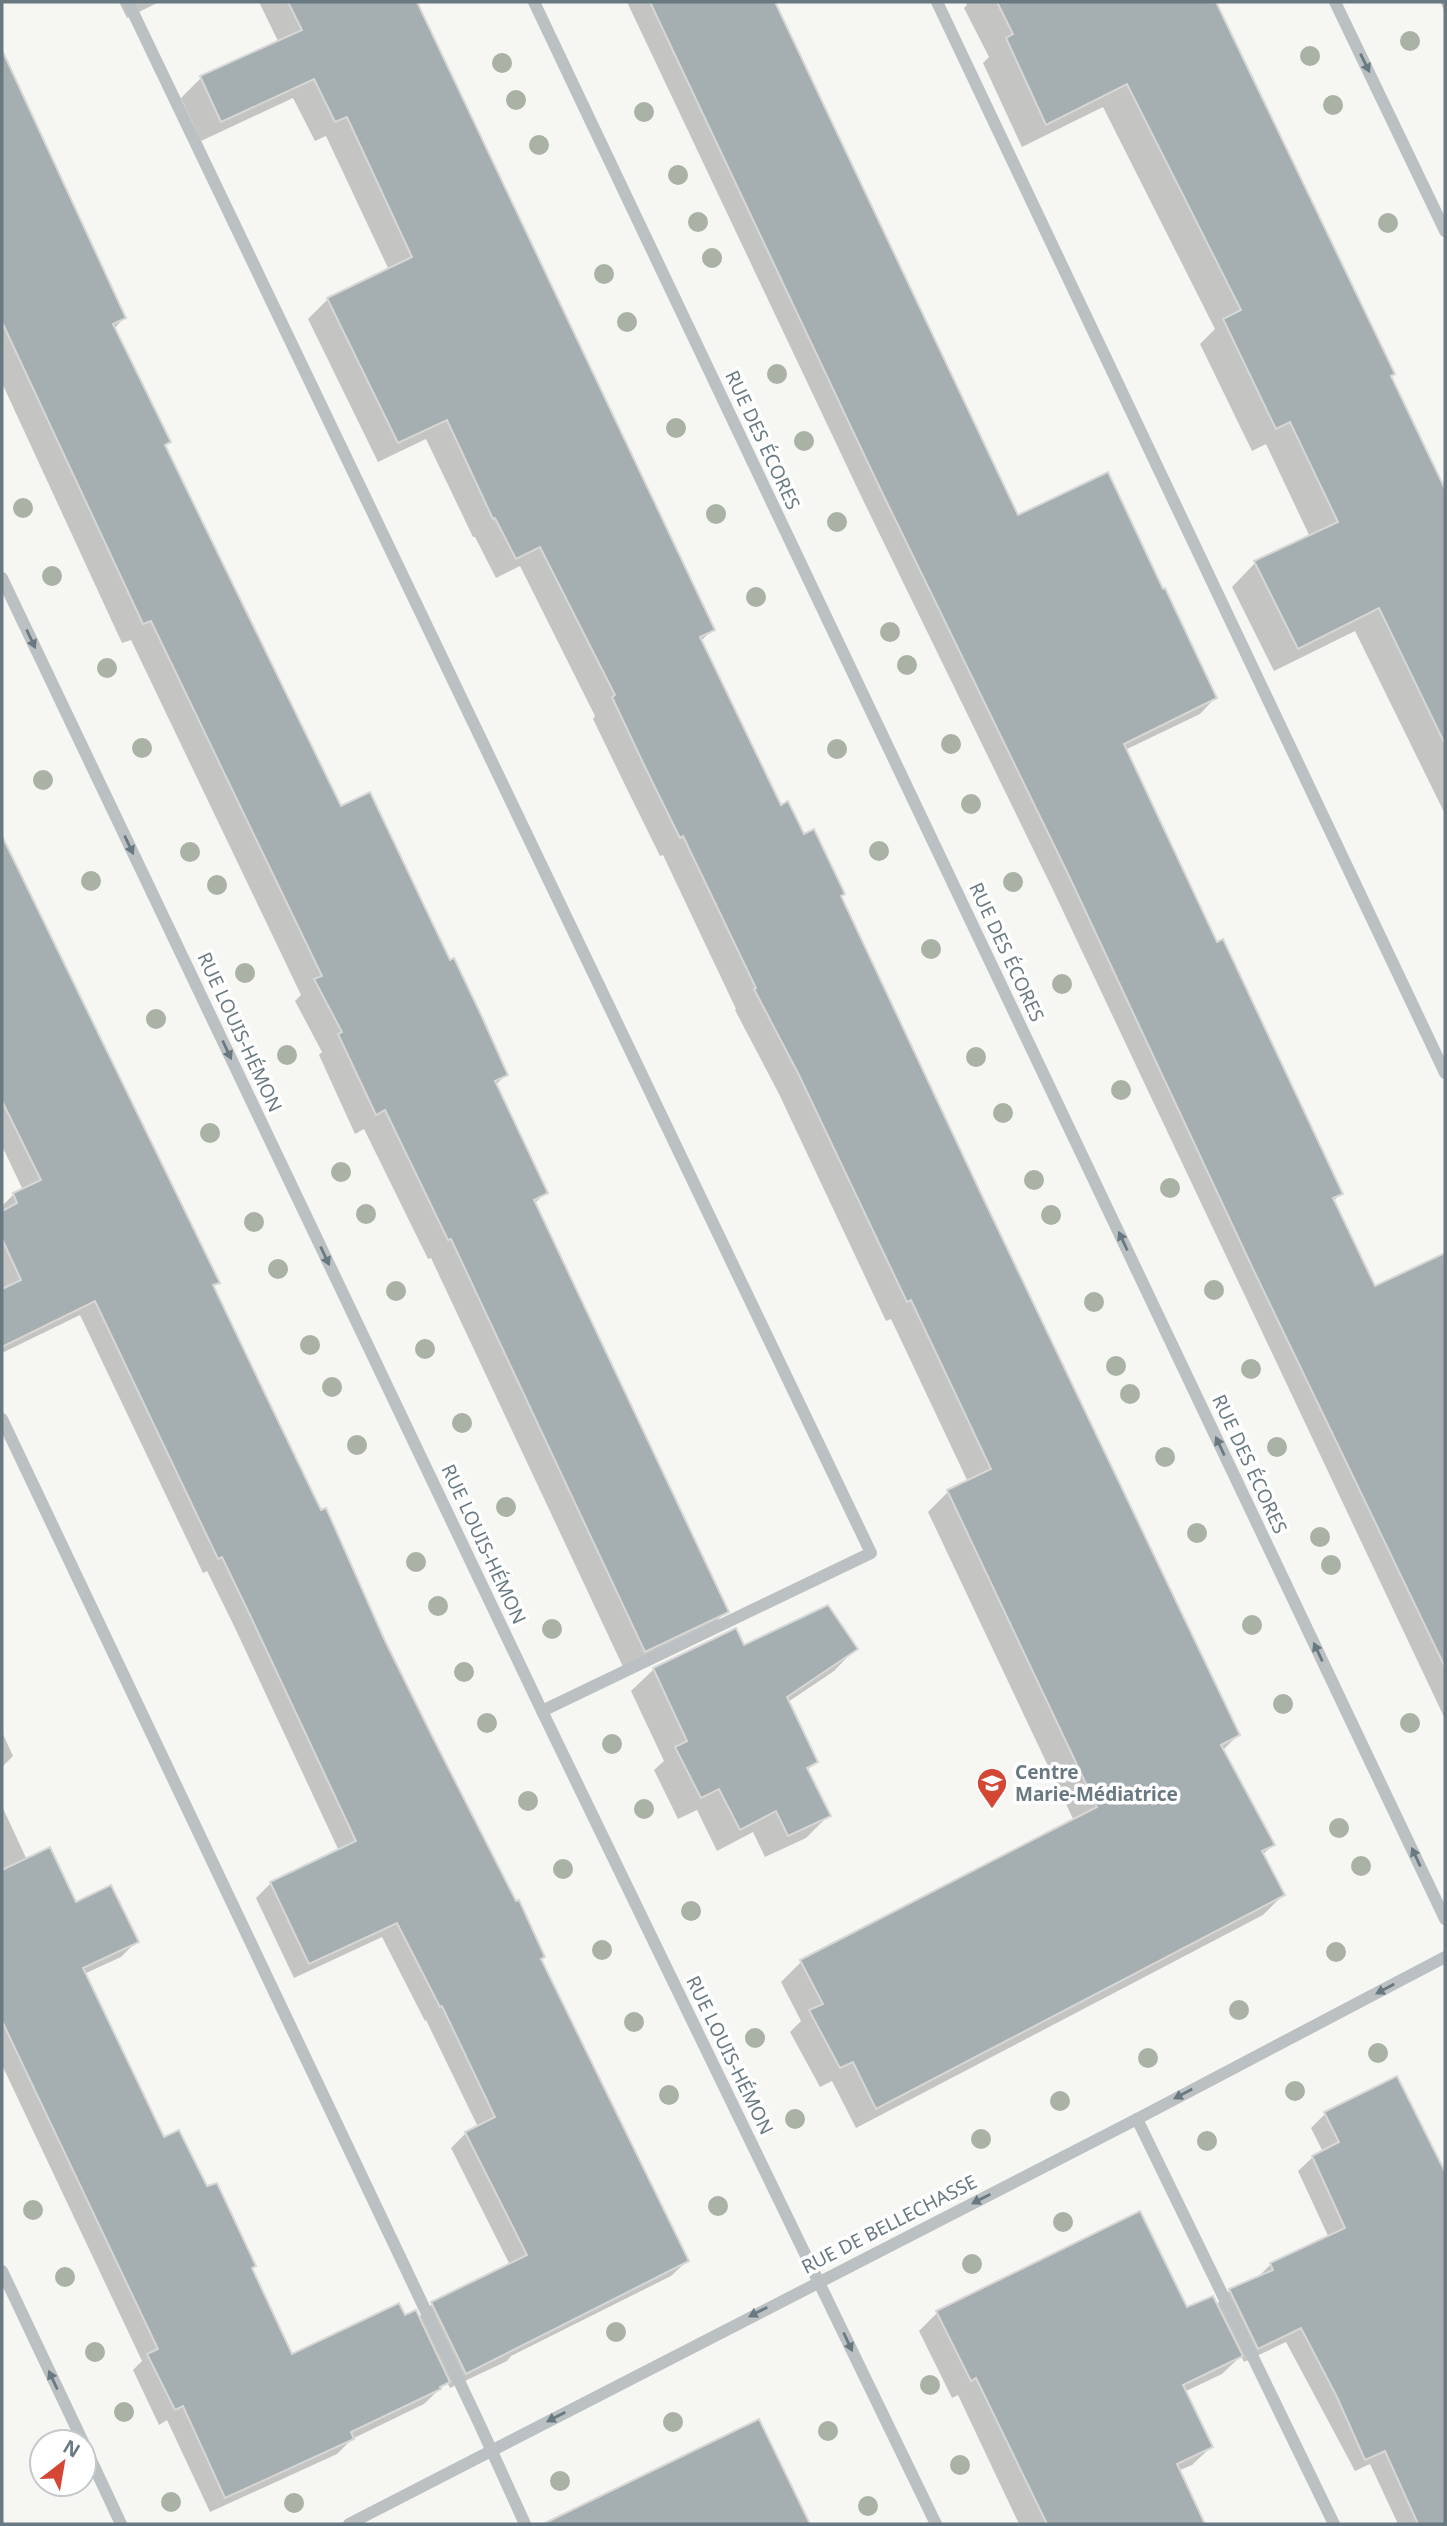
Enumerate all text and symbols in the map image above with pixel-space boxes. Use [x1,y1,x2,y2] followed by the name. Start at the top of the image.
[1359,53,1370,73] one-way arrow
[719,366,807,514] street label: RUE DES ÉCORES
[26,629,37,650] one-way arrow
[123,835,135,855] one-way arrow
[963,878,1051,1026] street label: RUE DES ÉCORES
[192,948,288,1116] street label: RUE LOUIS-HÉMON
[221,1040,233,1060] one-way arrow
[1117,1231,1128,1251] one-way arrow
[320,1245,331,1266] one-way arrow
[1206,1390,1294,1538] street label: RUE DES ÉCORES
[1215,1436,1226,1456] one-way arrow
[436,1460,532,1628] street label: RUE LOUIS-HÉMON
[1312,1642,1324,1662] one-way arrow
[1015,1759,1178,1807] place label: Centre Marie-Médiatrice
[975,1766,1009,1810] school or university icon: Centre Marie-Médiatrice
[1410,1847,1421,1867] one-way arrow
[680,1971,780,2139] street label: RUE LOUIS-HÉMON
[1374,1982,1394,1994] one-way arrow
[1173,2089,1193,2100] one-way arrow
[797,2168,981,2280] street label: RUE DE BELLECHASSE
[971,2193,991,2205] one-way arrow
[748,2307,768,2318] one-way arrow
[843,2332,854,2352] one-way arrow
[48,2370,59,2390] one-way arrow
[546,2411,566,2423] one-way arrow
[28,2428,98,2498] north arrow
[58,2433,85,2464] text: N

